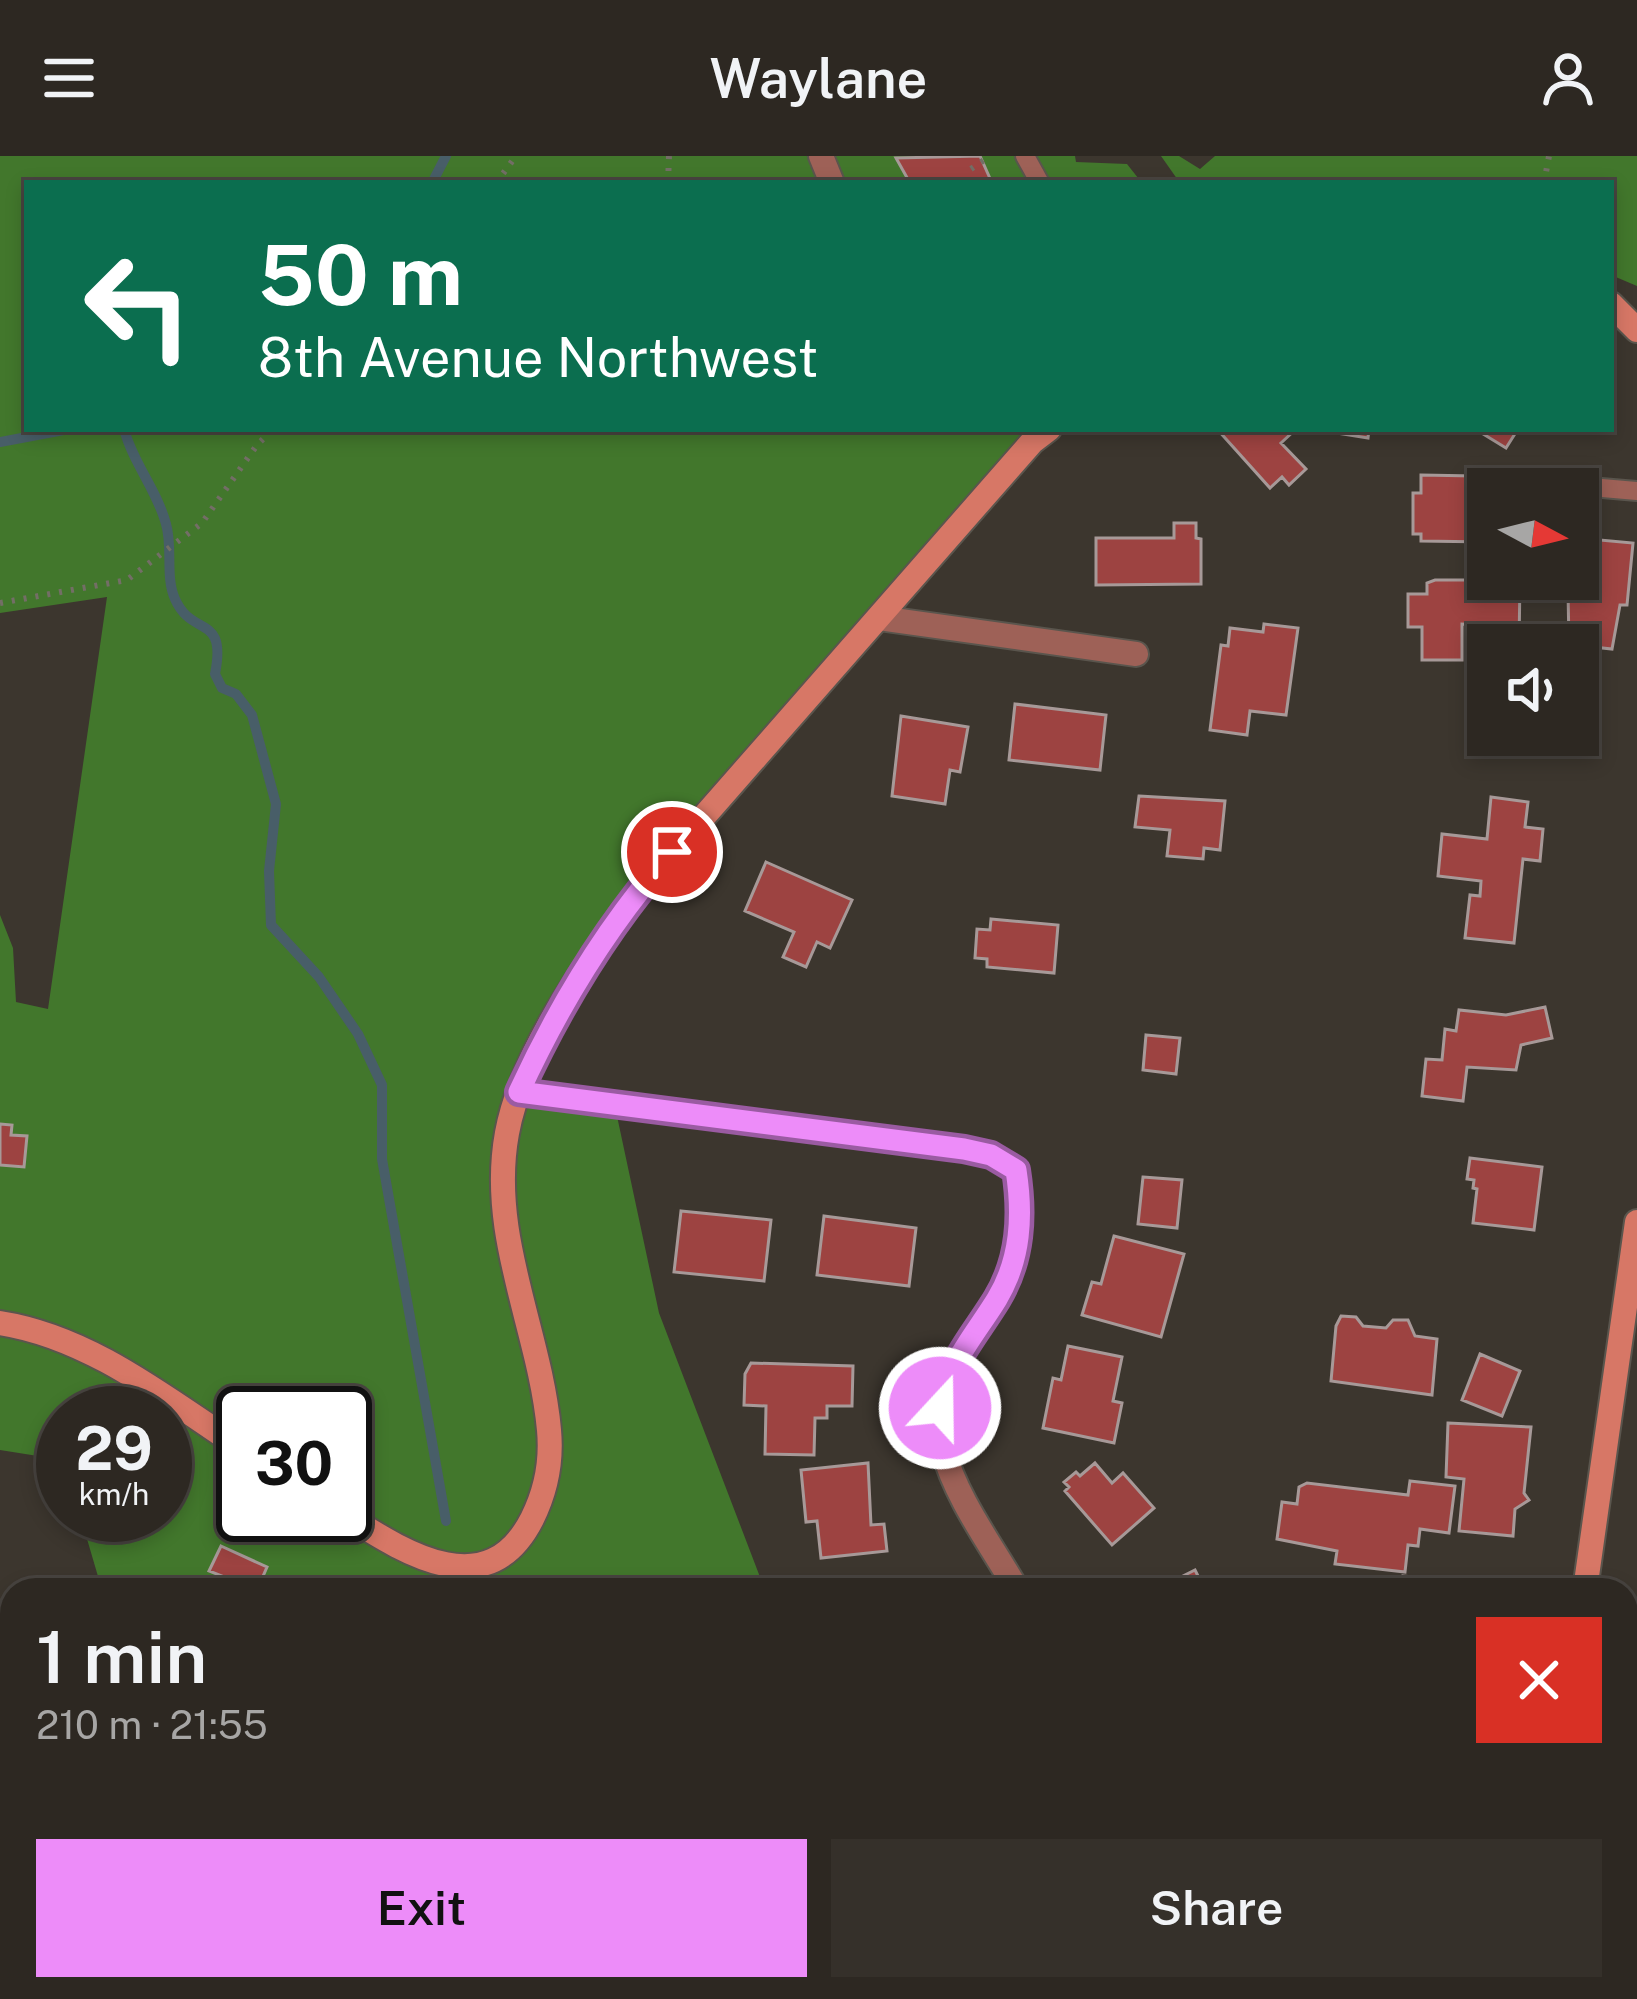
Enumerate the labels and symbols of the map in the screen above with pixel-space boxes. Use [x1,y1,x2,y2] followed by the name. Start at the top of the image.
[1467,468,1599,600] north arrow
[621,801,723,903] pin
[877,1345,1003,1471] position arrow
[216,1386,372,1542] speed limit sign: 30

